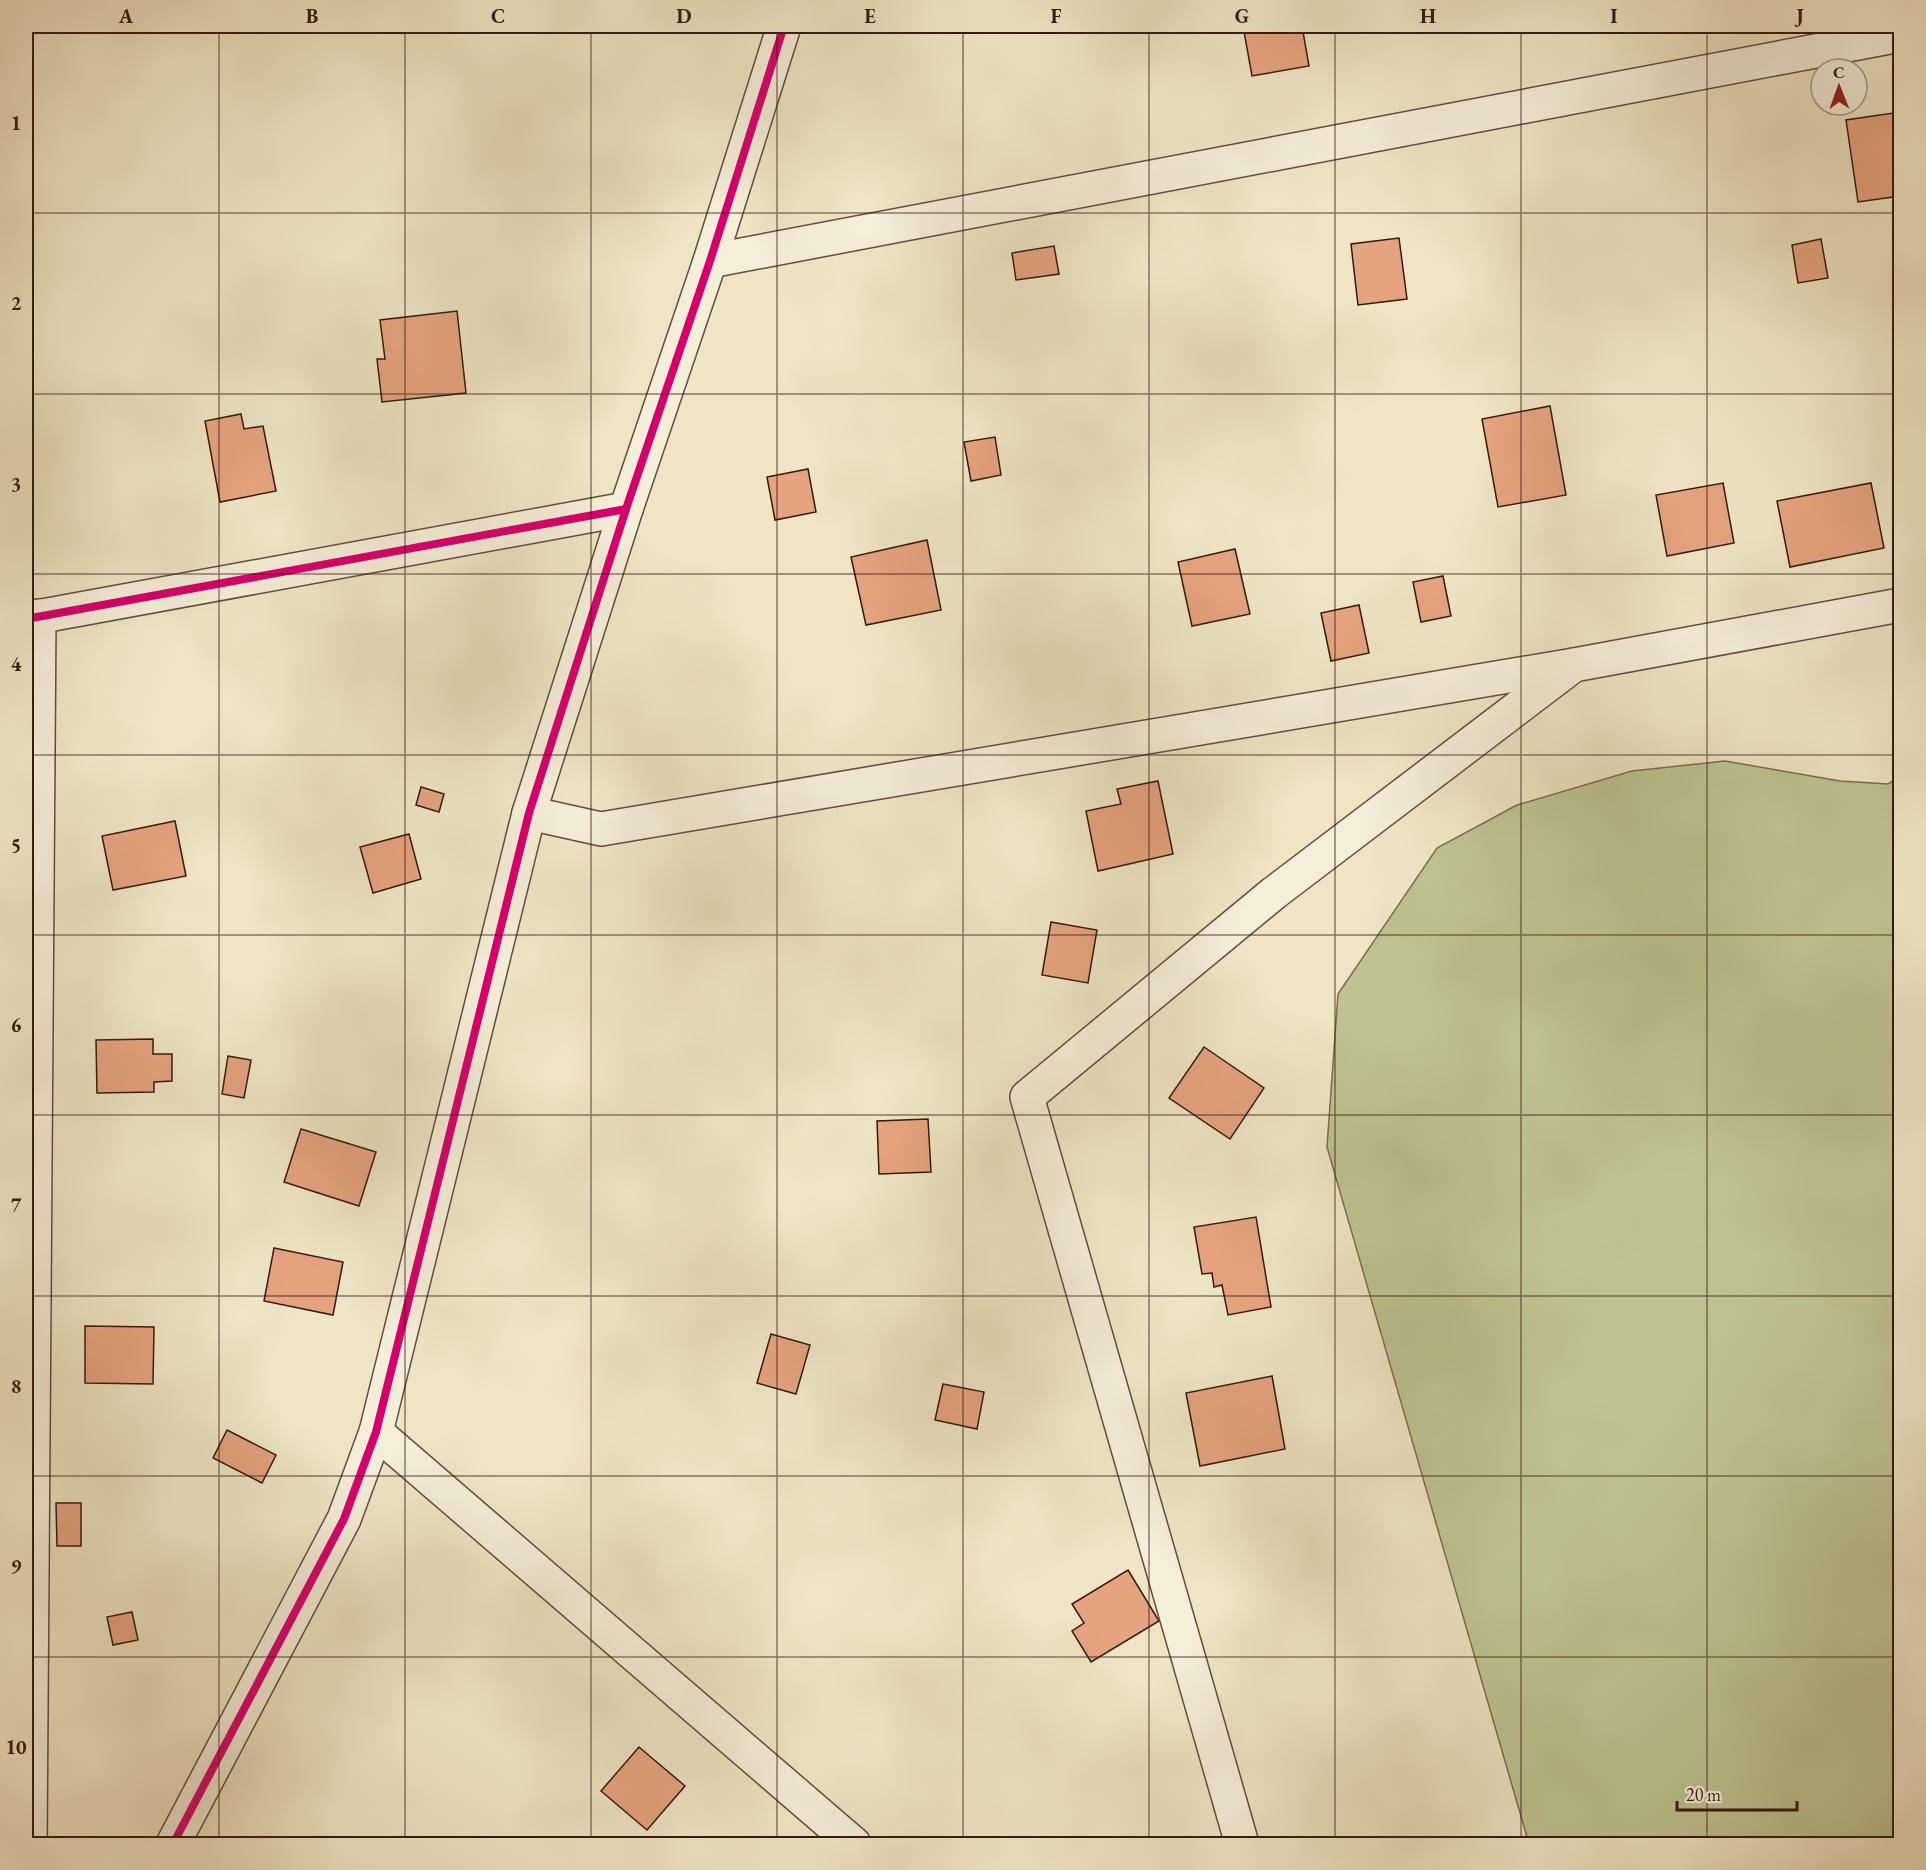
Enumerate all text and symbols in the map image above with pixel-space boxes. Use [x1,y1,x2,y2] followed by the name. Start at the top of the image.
[118,3,134,29] text: A
[306,3,318,29] text: B
[491,3,505,29] text: C
[676,3,692,29] text: D
[864,3,876,29] text: E
[1051,3,1062,29] text: F
[1235,3,1249,29] text: G
[1420,3,1436,29] text: H
[1610,3,1618,29] text: I
[1794,3,1804,29] text: J
[1809,57,1869,117] north arrow
[1833,62,1845,83] text: С
[11,110,21,136] text: 1
[11,290,22,316] text: 2
[11,471,21,497] text: 3
[11,651,22,677] text: 4
[11,832,21,858] text: 5
[11,1012,22,1038] text: 6
[11,1192,22,1218] text: 7
[11,1373,21,1399] text: 8
[11,1553,22,1579] text: 9
[5,1734,27,1760] text: 10
[1677,1774,1797,1812] scale bar
[1686,1783,1721,1806] text: 20 m

